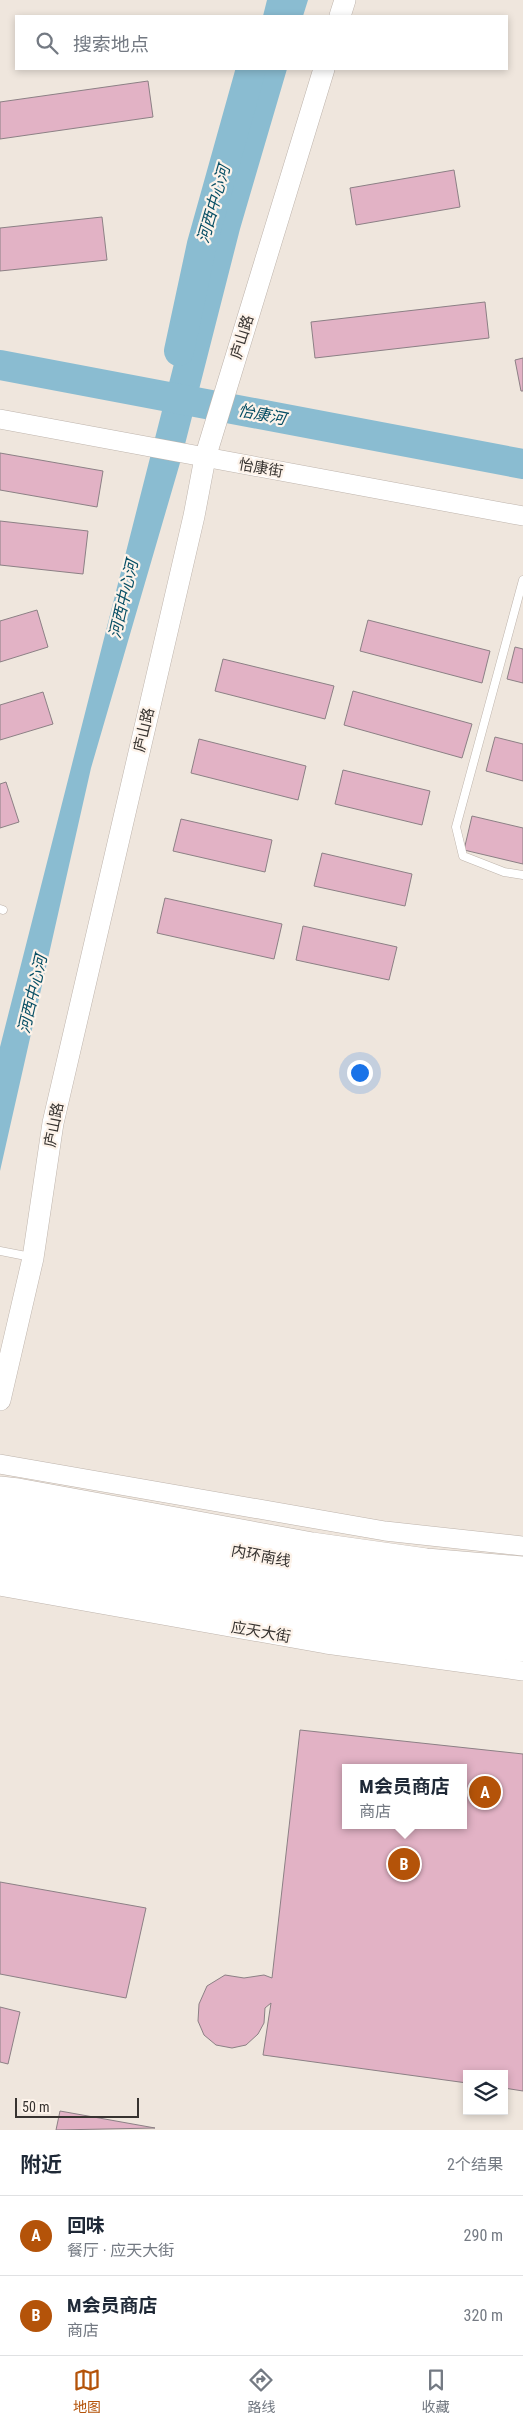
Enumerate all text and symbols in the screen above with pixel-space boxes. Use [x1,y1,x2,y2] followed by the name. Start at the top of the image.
[15,15,508,70] search box
[33,29,61,57] icon: search
[73,33,149,56] text: 搜索地点
[193,160,234,245] water label: 河西中心河
[227,313,257,361] street label: 庐山路
[237,401,290,429] water label: 怡康河
[237,455,285,481] street label: 怡康街
[105,555,142,640] water label: 河西中心河
[130,706,158,754] street label: 庐山路
[14,950,51,1035] water label: 河西中心河
[347,1060,373,1086] your location
[41,1101,67,1149] street label: 庐山路
[230,1541,292,1571] street label: 内环南线
[230,1618,292,1646] street label: 应天大街
[342,1764,467,1829] popup
[469,1773,501,1811] pin: A
[359,1775,450,1798] text: M会员商店
[359,1802,391,1821] text: 商店
[388,1845,420,1883] pin: B
[463,2070,508,2115] map controls
[463,2070,508,2115] button: layers
[15,2095,139,2118] scale bar
[22,2099,50,2115] text: 50 m
[20,2153,62,2177] text: 附近
[447,2155,503,2174] text: 2个结果
[67,2214,105,2237] text: 回味
[31,2226,41,2245] text: A
[464,2226,503,2245] text: 290 m
[67,2241,174,2260] text: 餐厅 · 应天大街
[67,2294,157,2317] text: M会员商店
[32,2306,40,2325] text: B
[464,2306,503,2325] text: 320 m
[67,2321,99,2340] text: 商店
[73,2366,101,2416] tab: 地图
[247,2366,275,2416] tab: 路线
[422,2366,450,2416] tab: 收藏

